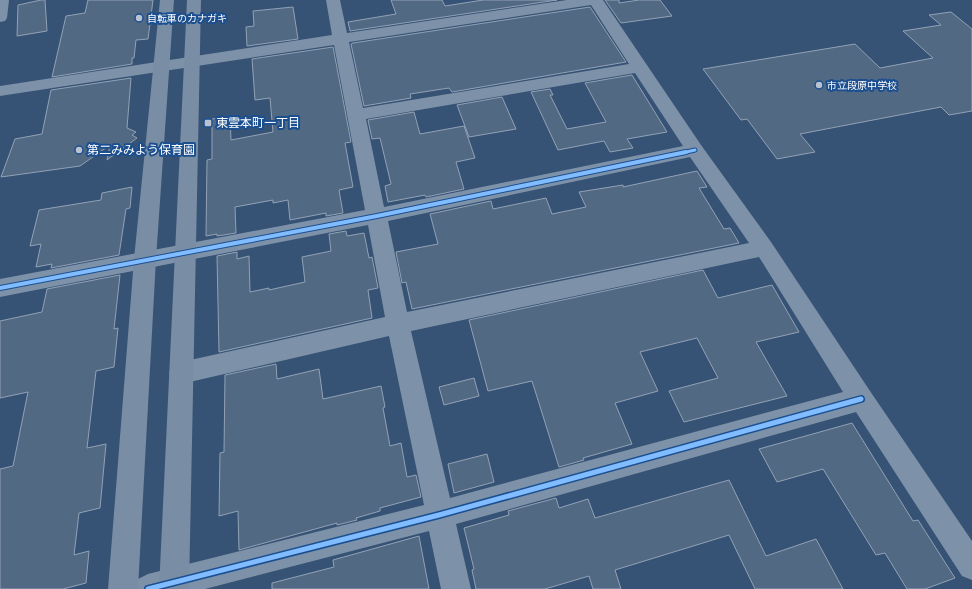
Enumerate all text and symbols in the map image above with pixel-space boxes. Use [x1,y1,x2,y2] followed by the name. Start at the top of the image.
[134,13,144,23] marker: 自転車のカナガキ
[147,13,227,24] place label: 自転車のカナガキ
[814,80,824,90] marker: 市立段原中学校
[827,80,897,91] place label: 市立段原中学校
[216,116,300,130] place label: 東雲本町一丁目
[203,118,213,128] marker: 東雲本町一丁目
[87,143,195,157] place label: 第二みみよう保育園
[74,145,84,155] marker: 第二みみよう保育園

